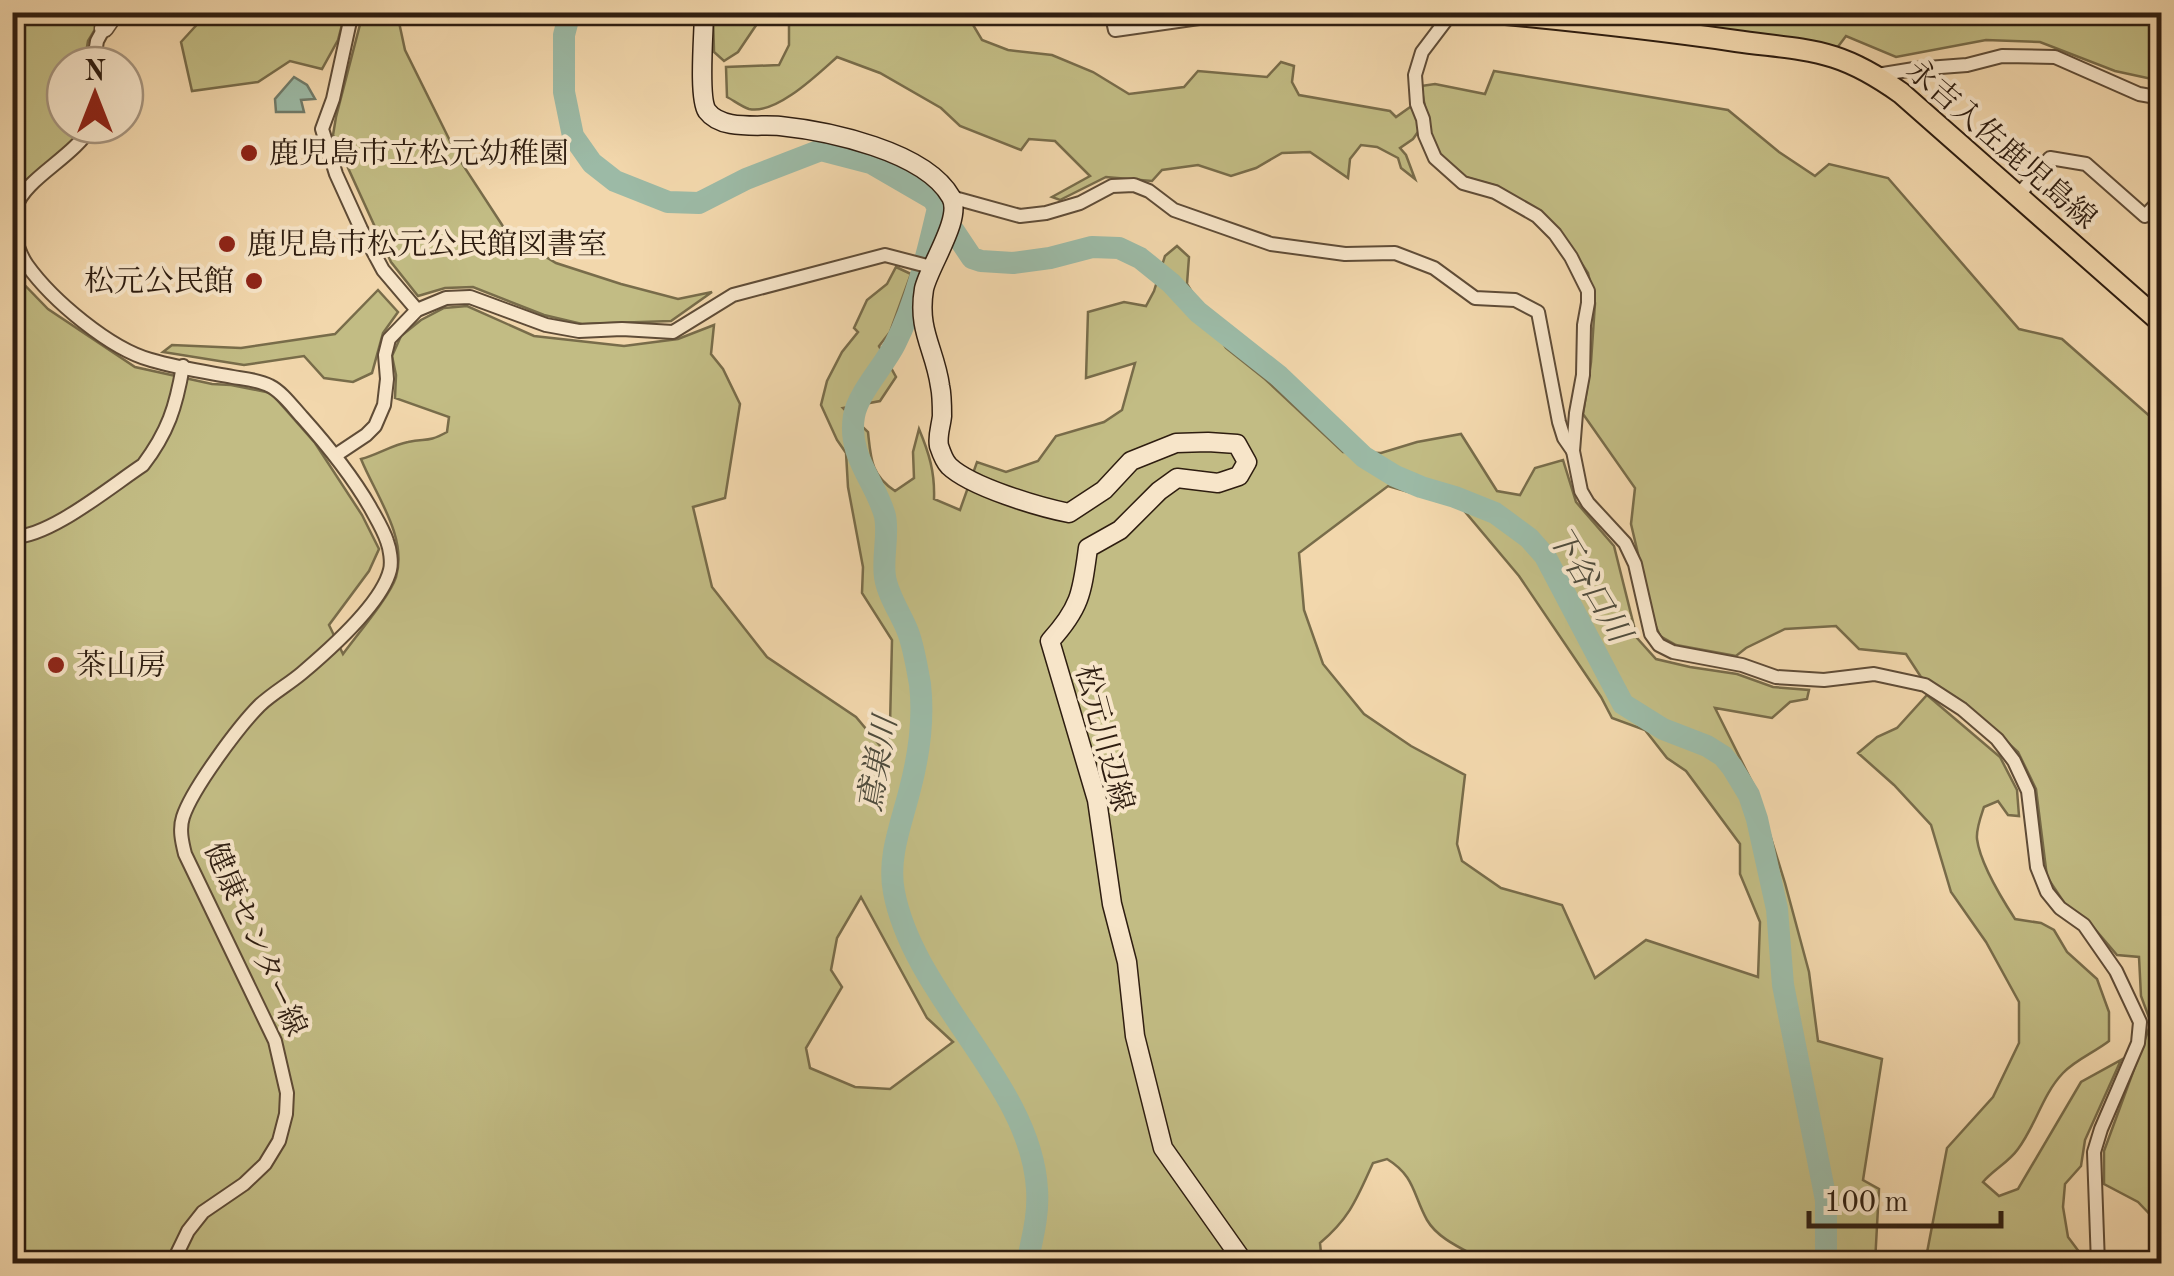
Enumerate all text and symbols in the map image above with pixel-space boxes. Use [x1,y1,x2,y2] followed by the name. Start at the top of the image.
[45,45,145,145] north arrow
[1900,53,2103,236] street label: 永吉入佐鹿児島線
[84,59,106,87] text: N
[269,137,569,170] place label: 鹿児島市立松元幼稚園
[238,142,260,164] marker: 鹿児島市立松元幼稚園
[247,228,607,261] place label: 鹿児島市松元公民館図書室
[216,233,238,255] marker: 鹿児島市松元公民館図書室
[84,265,234,298] place label: 松元公民館
[243,270,265,292] marker: 松元公民館
[1541,521,1638,651] water label: 下谷口川
[76,649,166,682] place label: 茶山房
[45,654,67,676] marker: 茶山房
[1069,661,1140,815] street label: 松元川辺線
[853,711,905,815] water label: 鳶巣川
[198,837,313,1041] street label: 健康センター線
[1809,1166,2002,1228] scale bar
[1824,1188,1908,1218] text: 100 m

